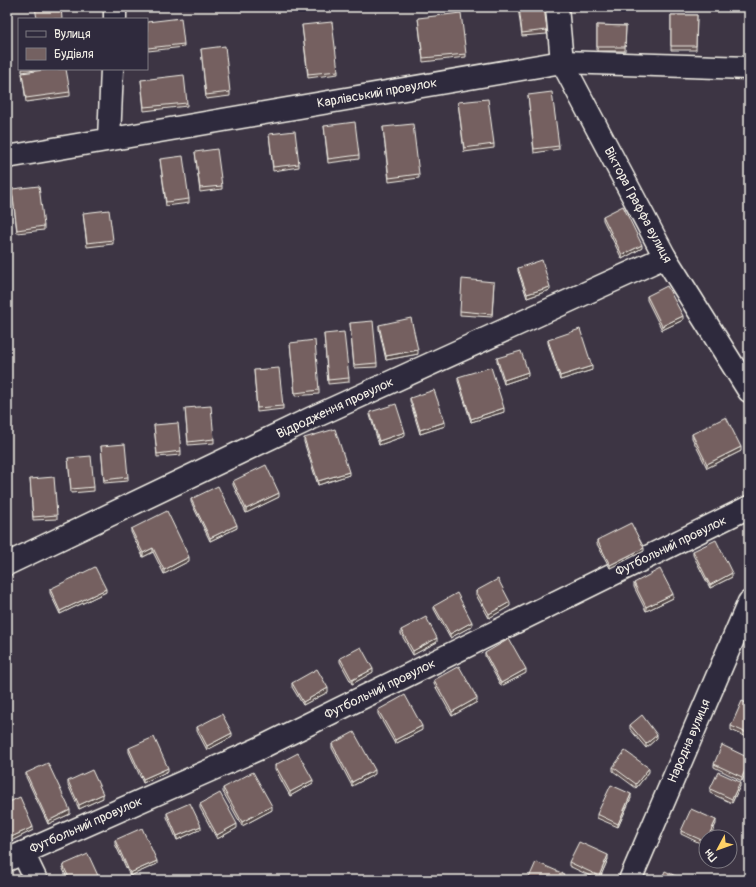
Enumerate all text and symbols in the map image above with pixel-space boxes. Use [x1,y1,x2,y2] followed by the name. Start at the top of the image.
[18,18,148,70] legend
[54,27,91,42] text: Вулиця
[54,47,94,62] text: Будівля
[316,75,439,111] street label: Карлівський провулок
[601,144,675,266] street label: Віктора Граффа вулиця
[274,374,396,442] street label: Відродження провулок
[613,512,729,580] street label: Футбольний провулок
[322,655,438,723] street label: Футбольний провулок
[664,697,714,785] street label: Народна вулиця
[27,793,145,857] street label: Футбольний провулок
[698,829,738,869] north arrow
[702,846,720,864] text: Пн

